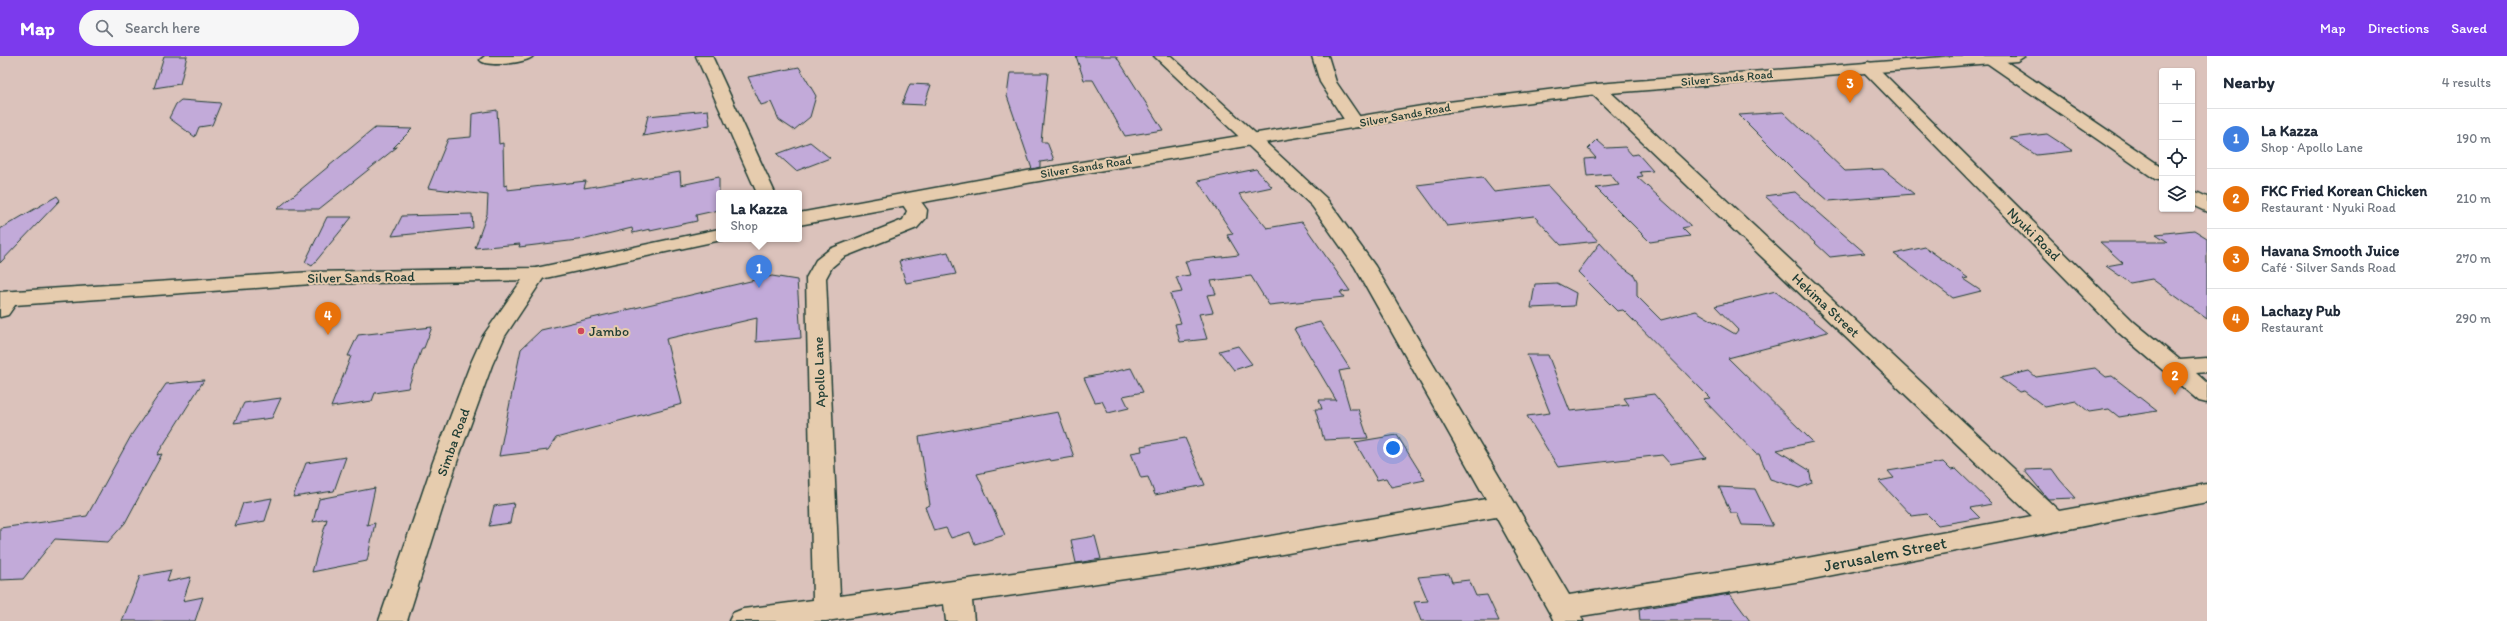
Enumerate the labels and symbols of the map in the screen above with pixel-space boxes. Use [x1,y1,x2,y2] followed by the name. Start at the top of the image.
[1680,67,1774,89] street label: Silver Sands Road
[1837,70,1863,103] pin: 3
[1358,100,1452,130] street label: Silver Sands Road
[1039,153,1133,181] street label: Silver Sands Road
[2003,204,2064,265] street label: Nyuki Road
[746,255,772,288] pin: 1
[307,268,415,287] street label: Silver Sands Road
[1788,270,1863,341] street label: Hekima Street
[315,302,341,335] pin: 4
[589,323,629,340] place label: Jambo
[576,326,586,336] marker: Jambo
[810,336,829,408] street label: Apollo Lane
[2162,362,2188,395] pin: 2
[433,405,474,479] street label: Simba Road
[1383,438,1403,458] your location
[1822,532,1948,576] street label: Jerusalem Street

